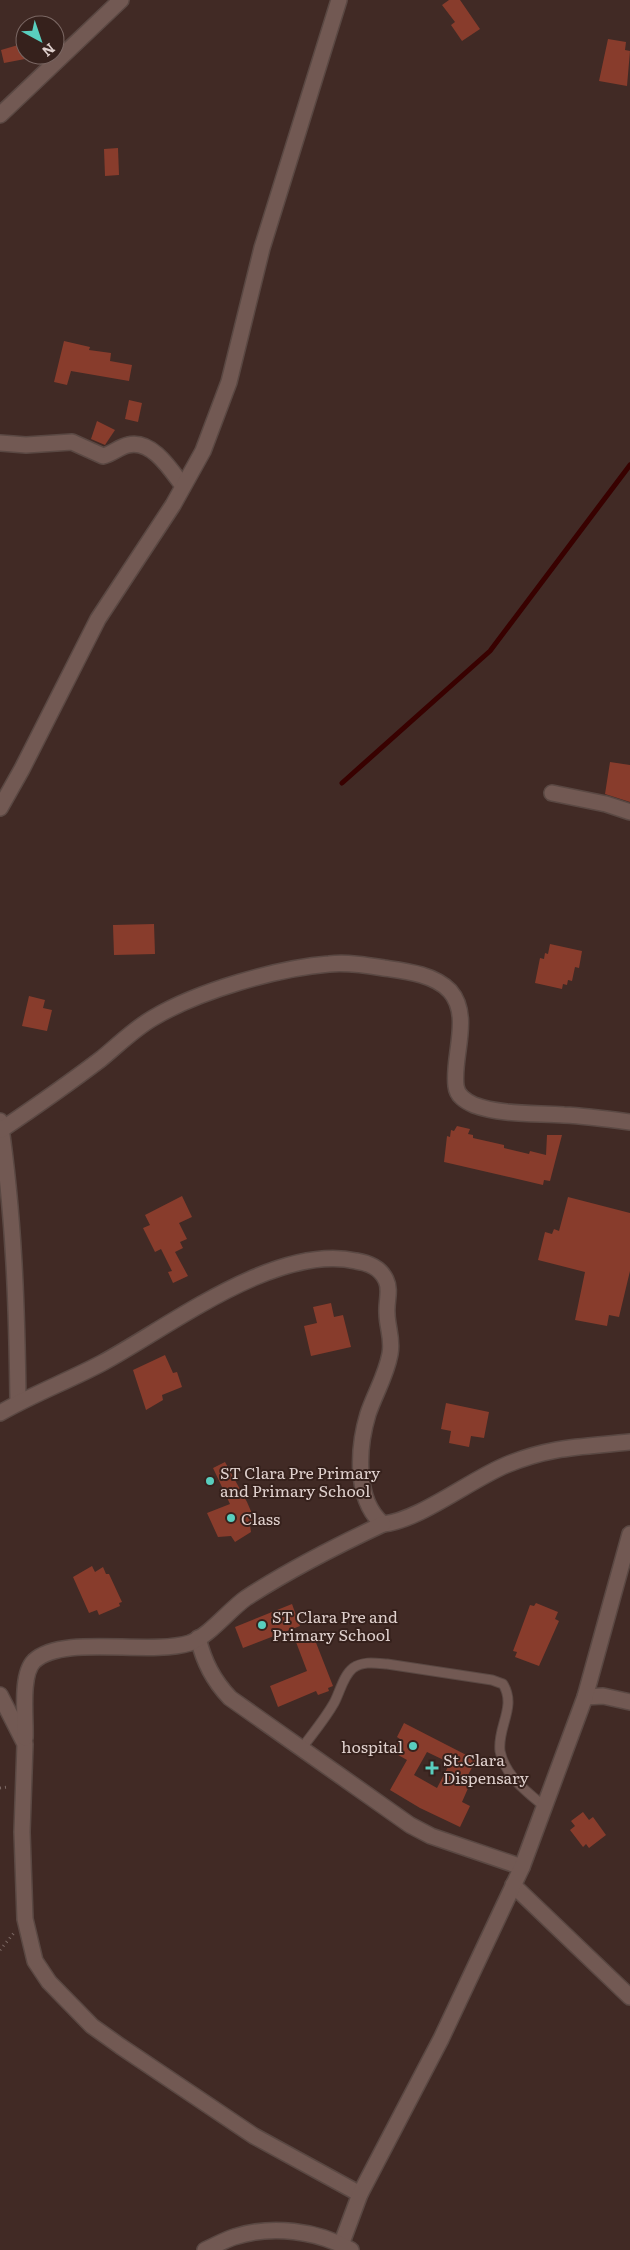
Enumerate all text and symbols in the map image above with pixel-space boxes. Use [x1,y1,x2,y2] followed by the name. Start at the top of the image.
[15,15,65,65] north arrow
[38,39,60,62] text: N
[220,1460,381,1502] place label: ST Clara Pre Primary and Primary School
[204,1475,216,1487] marker: ST Clara Pre Primary and Primary School
[241,1506,280,1530] place label: Class
[225,1512,237,1524] marker: Class
[272,1604,398,1646] place label: ST Clara Pre and Primary School
[256,1619,268,1631] marker: ST Clara Pre and Primary School
[341,1734,403,1758] place label: hospital
[407,1740,419,1752] marker: hospital
[443,1747,530,1789] place label: St.Clara Dispensary
[425,1761,439,1775] marker: St.Clara Dispensary

